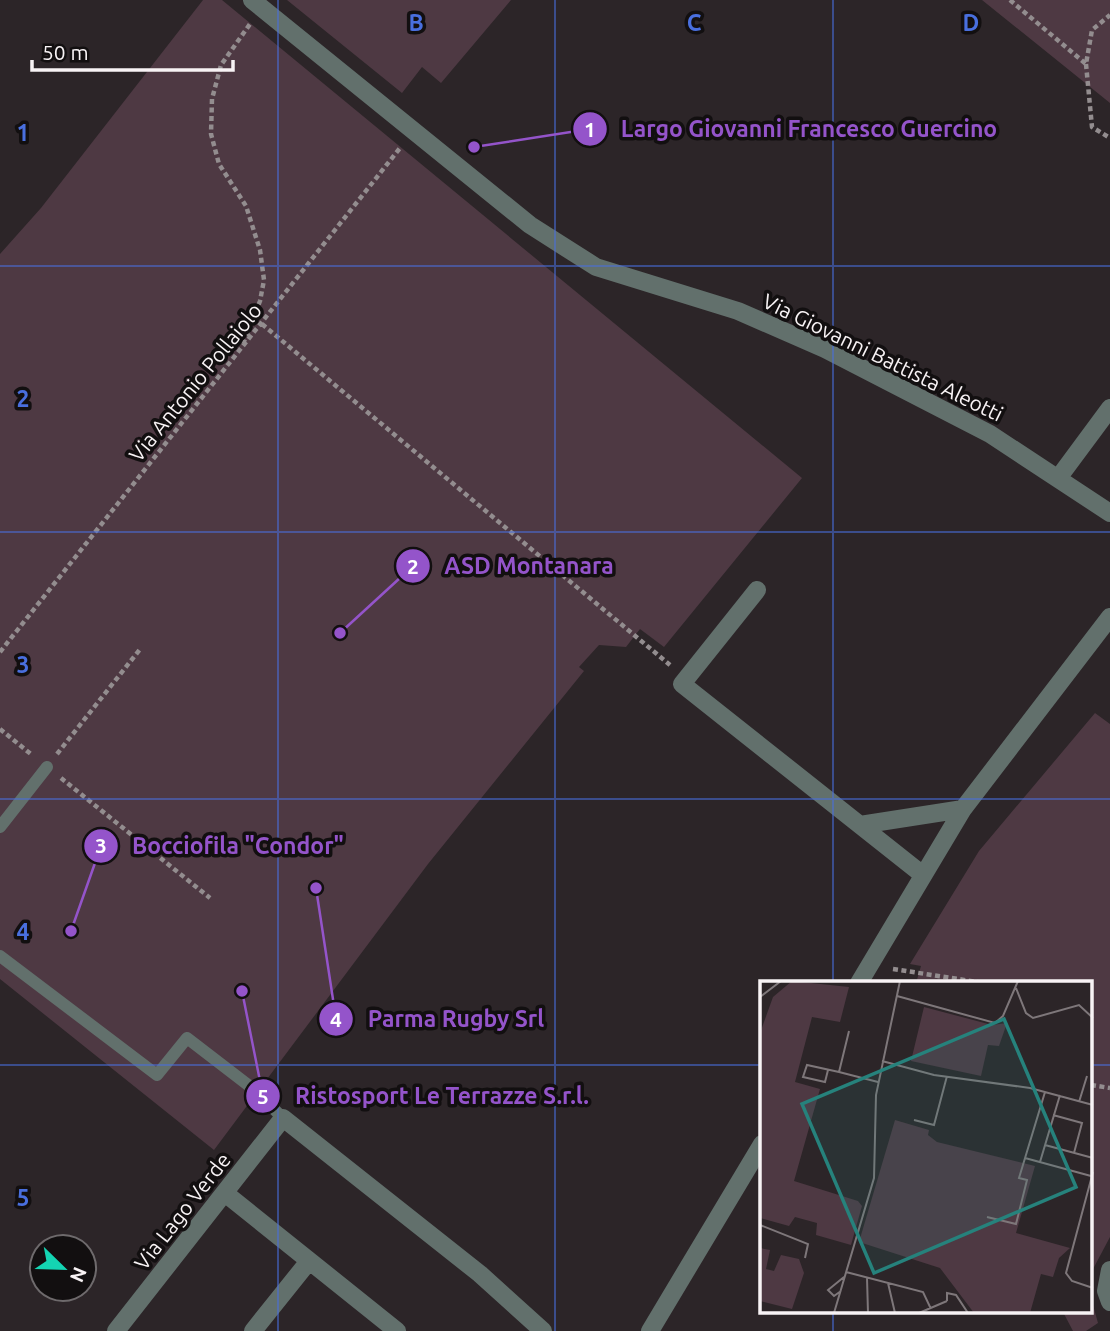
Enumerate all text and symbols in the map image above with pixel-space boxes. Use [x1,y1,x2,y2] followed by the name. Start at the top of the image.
[408,10,424,35] text: B
[687,10,702,35] text: C
[963,10,979,35] text: D
[32,28,233,72] scale bar
[42,40,89,64] text: 50 m
[572,107,1011,151] callout: Largo Giovanni Francesco Guercino
[621,116,997,141] text: Largo Giovanni Francesco Guercino
[584,117,596,141] text: 1
[17,120,29,145] text: 1
[759,288,1007,426] street label: Via Giovanni Battista Aleotti
[124,298,266,466] street label: Via Antonio Pollaiolo
[17,386,29,411] text: 2
[396,544,628,588] callout: ASD Montanara
[444,553,614,578] text: ASD Montanara
[407,554,419,578] text: 2
[17,652,29,677] text: 3
[83,824,358,868] callout: Bocciofila "Condor"
[95,833,107,857] text: 3
[132,833,344,858] text: Bocciofila "Condor"
[17,919,30,944] text: 4
[760,981,1092,1314] inset map
[319,997,558,1041] callout: Parma Rugby Srl
[368,1006,544,1031] text: Parma Rugby Srl
[330,1007,342,1031] text: 4
[246,1074,603,1118] callout: Ristosport Le Terrazze S.r.l.
[295,1083,589,1108] text: Ristosport Le Terrazze S.r.l.
[257,1084,269,1108] text: 5
[129,1148,235,1274] street label: Via Lago Verde
[17,1185,29,1210] text: 5
[28,1233,98,1303] north arrow
[66,1264,92,1285] text: N

